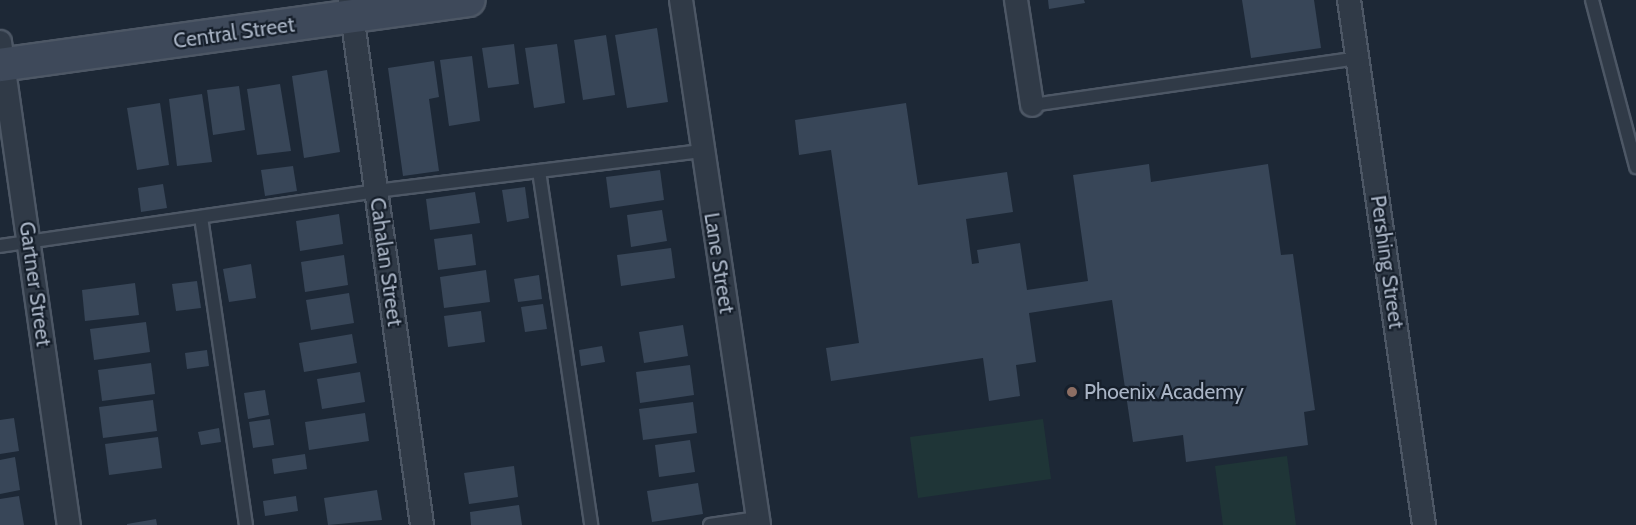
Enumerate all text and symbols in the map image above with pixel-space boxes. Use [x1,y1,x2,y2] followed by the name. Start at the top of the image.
[172,12,296,54] street label: Central Street
[1365,194,1409,330] street label: Pershing Street
[364,196,408,328] street label: Cahalan Street
[699,211,739,315] street label: Lane Street
[14,220,56,348] street label: Gartner Street
[1084,379,1244,405] place label: Phoenix Academy
[1065,385,1079,399] marker: Phoenix Academy

